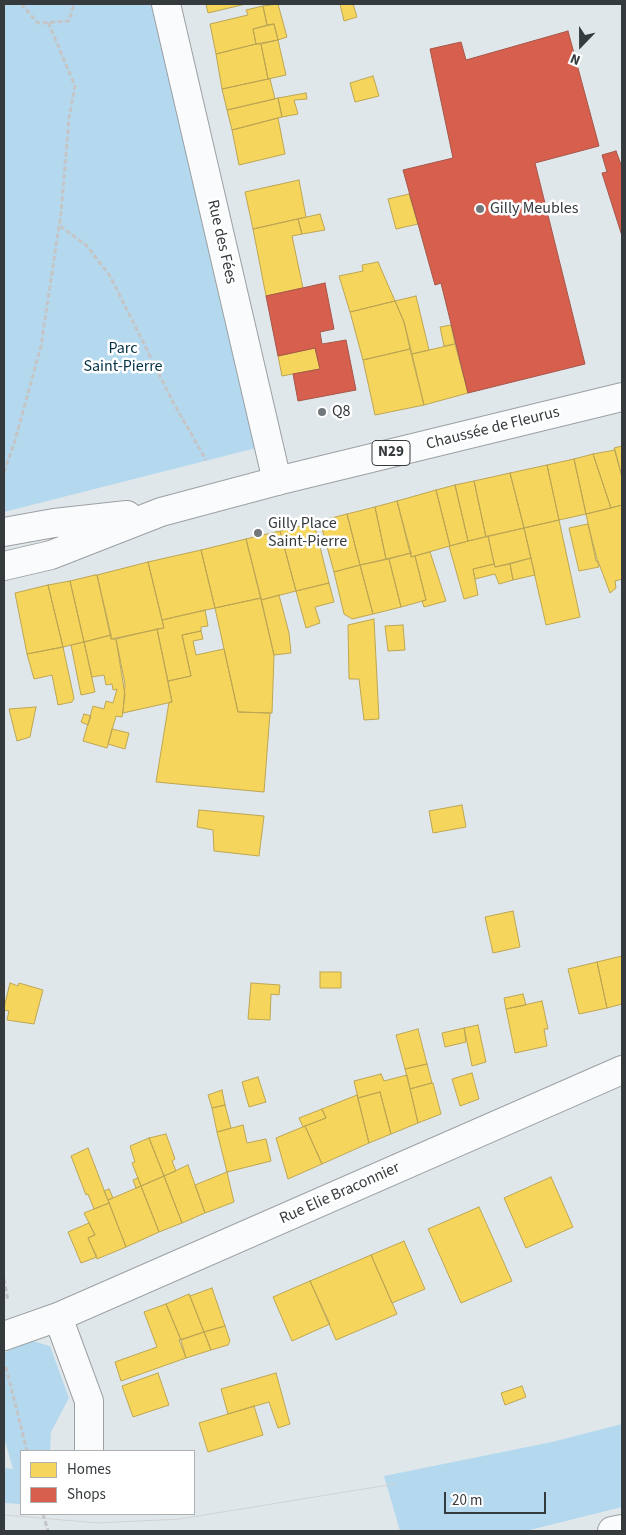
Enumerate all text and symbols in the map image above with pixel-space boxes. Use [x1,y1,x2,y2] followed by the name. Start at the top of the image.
[556,20,606,70] north arrow
[567,48,583,70] text: N
[202,198,240,286] street label: Rue des Fées
[490,199,578,219] place label: Gilly Meubles
[474,203,486,215] marker: Gilly Meubles
[83,339,163,377] park label: Parc Saint-Pierre
[332,402,351,422] place label: Q8
[424,403,562,455] street label: Chaussée de Fleurus
[316,406,328,418] marker: Q8
[372,440,410,466] road number: N29
[268,514,347,552] place label: Gilly Place Saint-Pierre
[252,527,264,539] marker: Gilly Place Saint-Pierre
[277,1159,403,1229] street label: Rue Elie Braconnier
[20,1450,195,1515] legend
[67,1459,111,1480] text: Homes
[446,1482,548,1514] scale bar
[67,1484,106,1505] text: Shops
[452,1490,482,1511] text: 20 m

